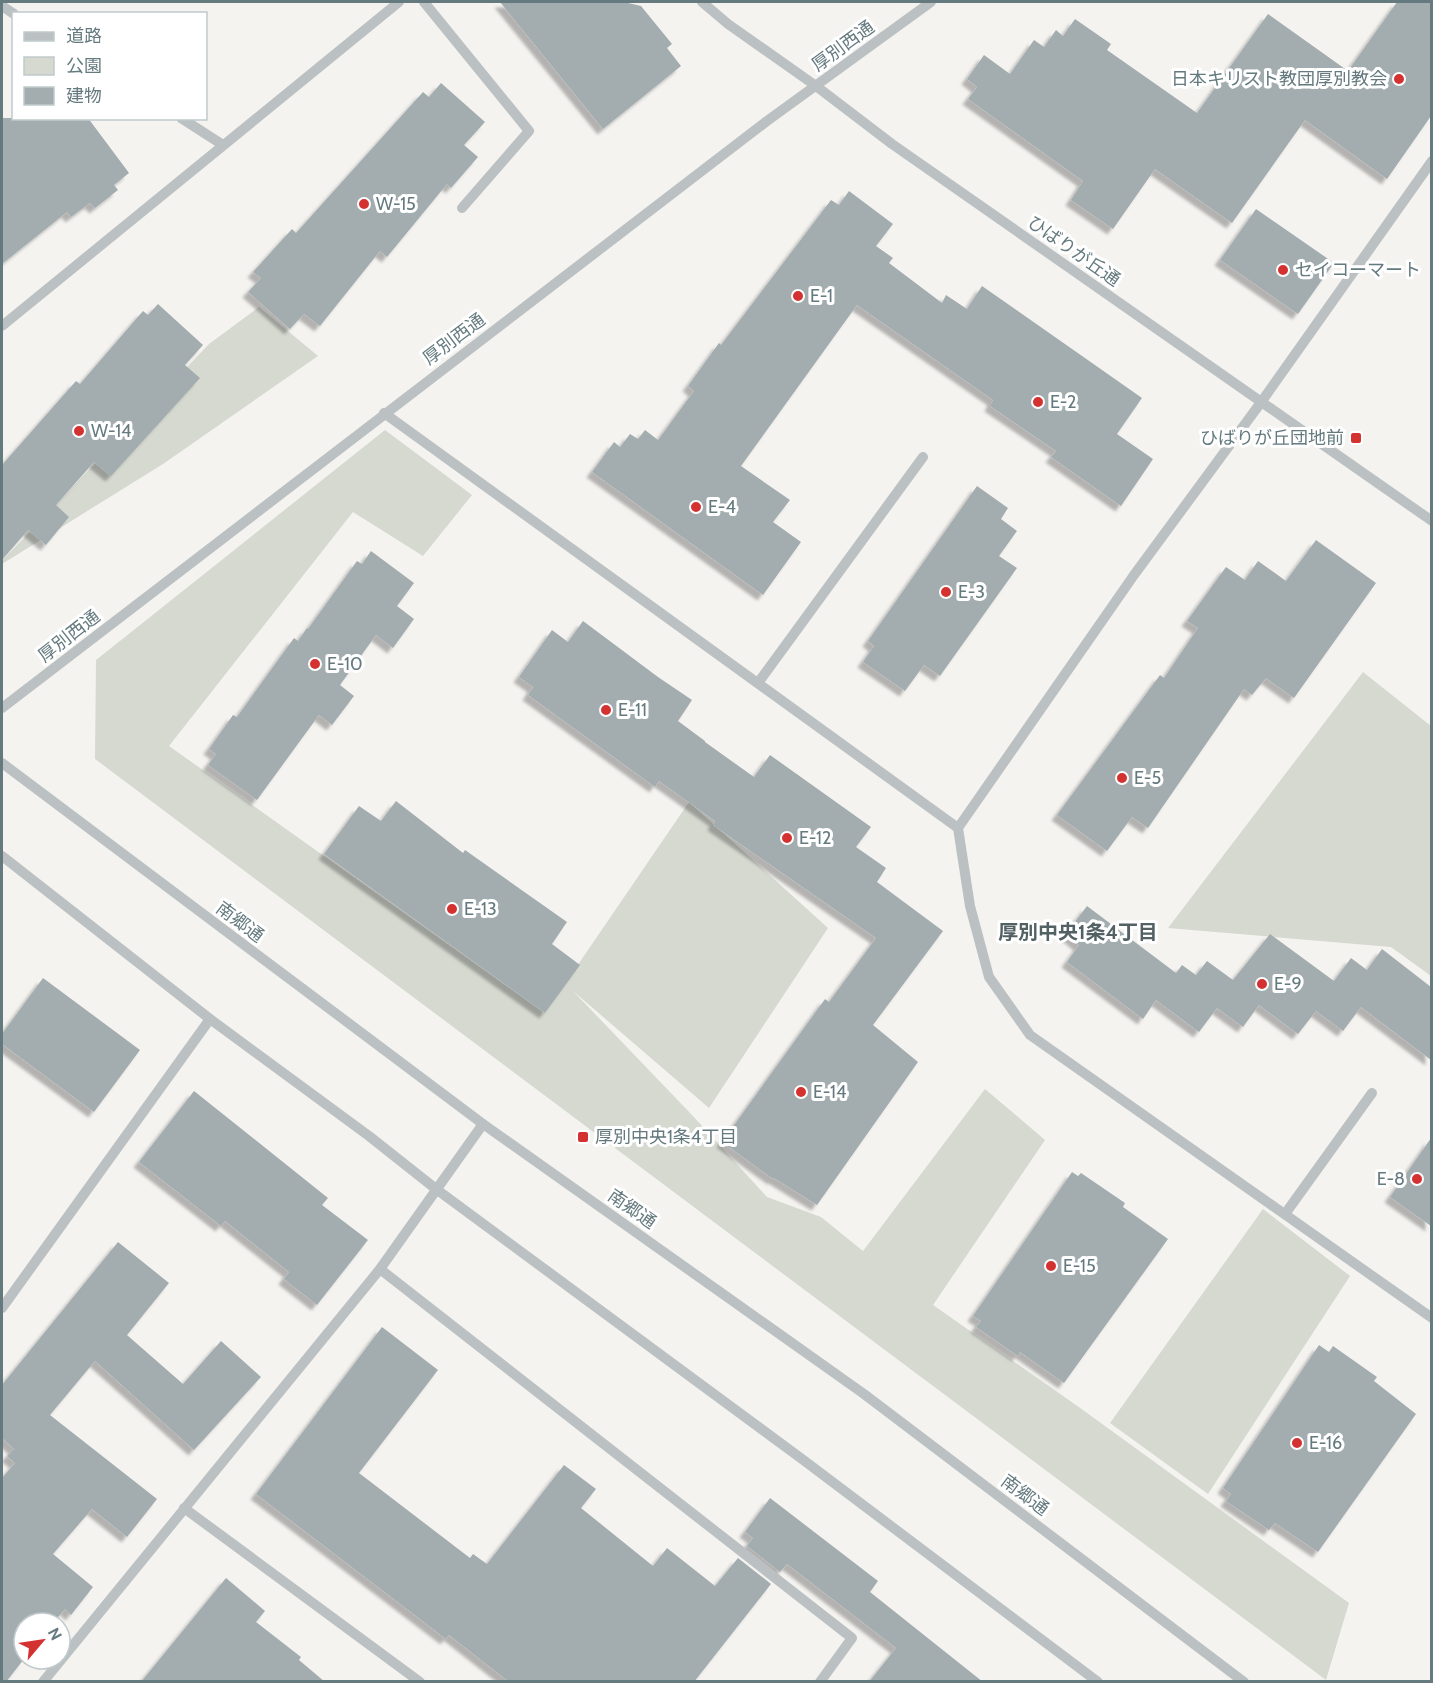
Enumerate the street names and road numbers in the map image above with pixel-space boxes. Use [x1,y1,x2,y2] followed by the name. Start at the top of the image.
[807,16,879,76] street label: 厚別西通
[1023,211,1125,291] street label: ひばりが丘通
[419,309,489,369] street label: 厚別西通
[34,605,104,667] street label: 厚別西通
[212,897,268,947] street label: 南郷通
[604,1185,660,1233] street label: 南郷通
[997,1470,1053,1520] street label: 南郷通

